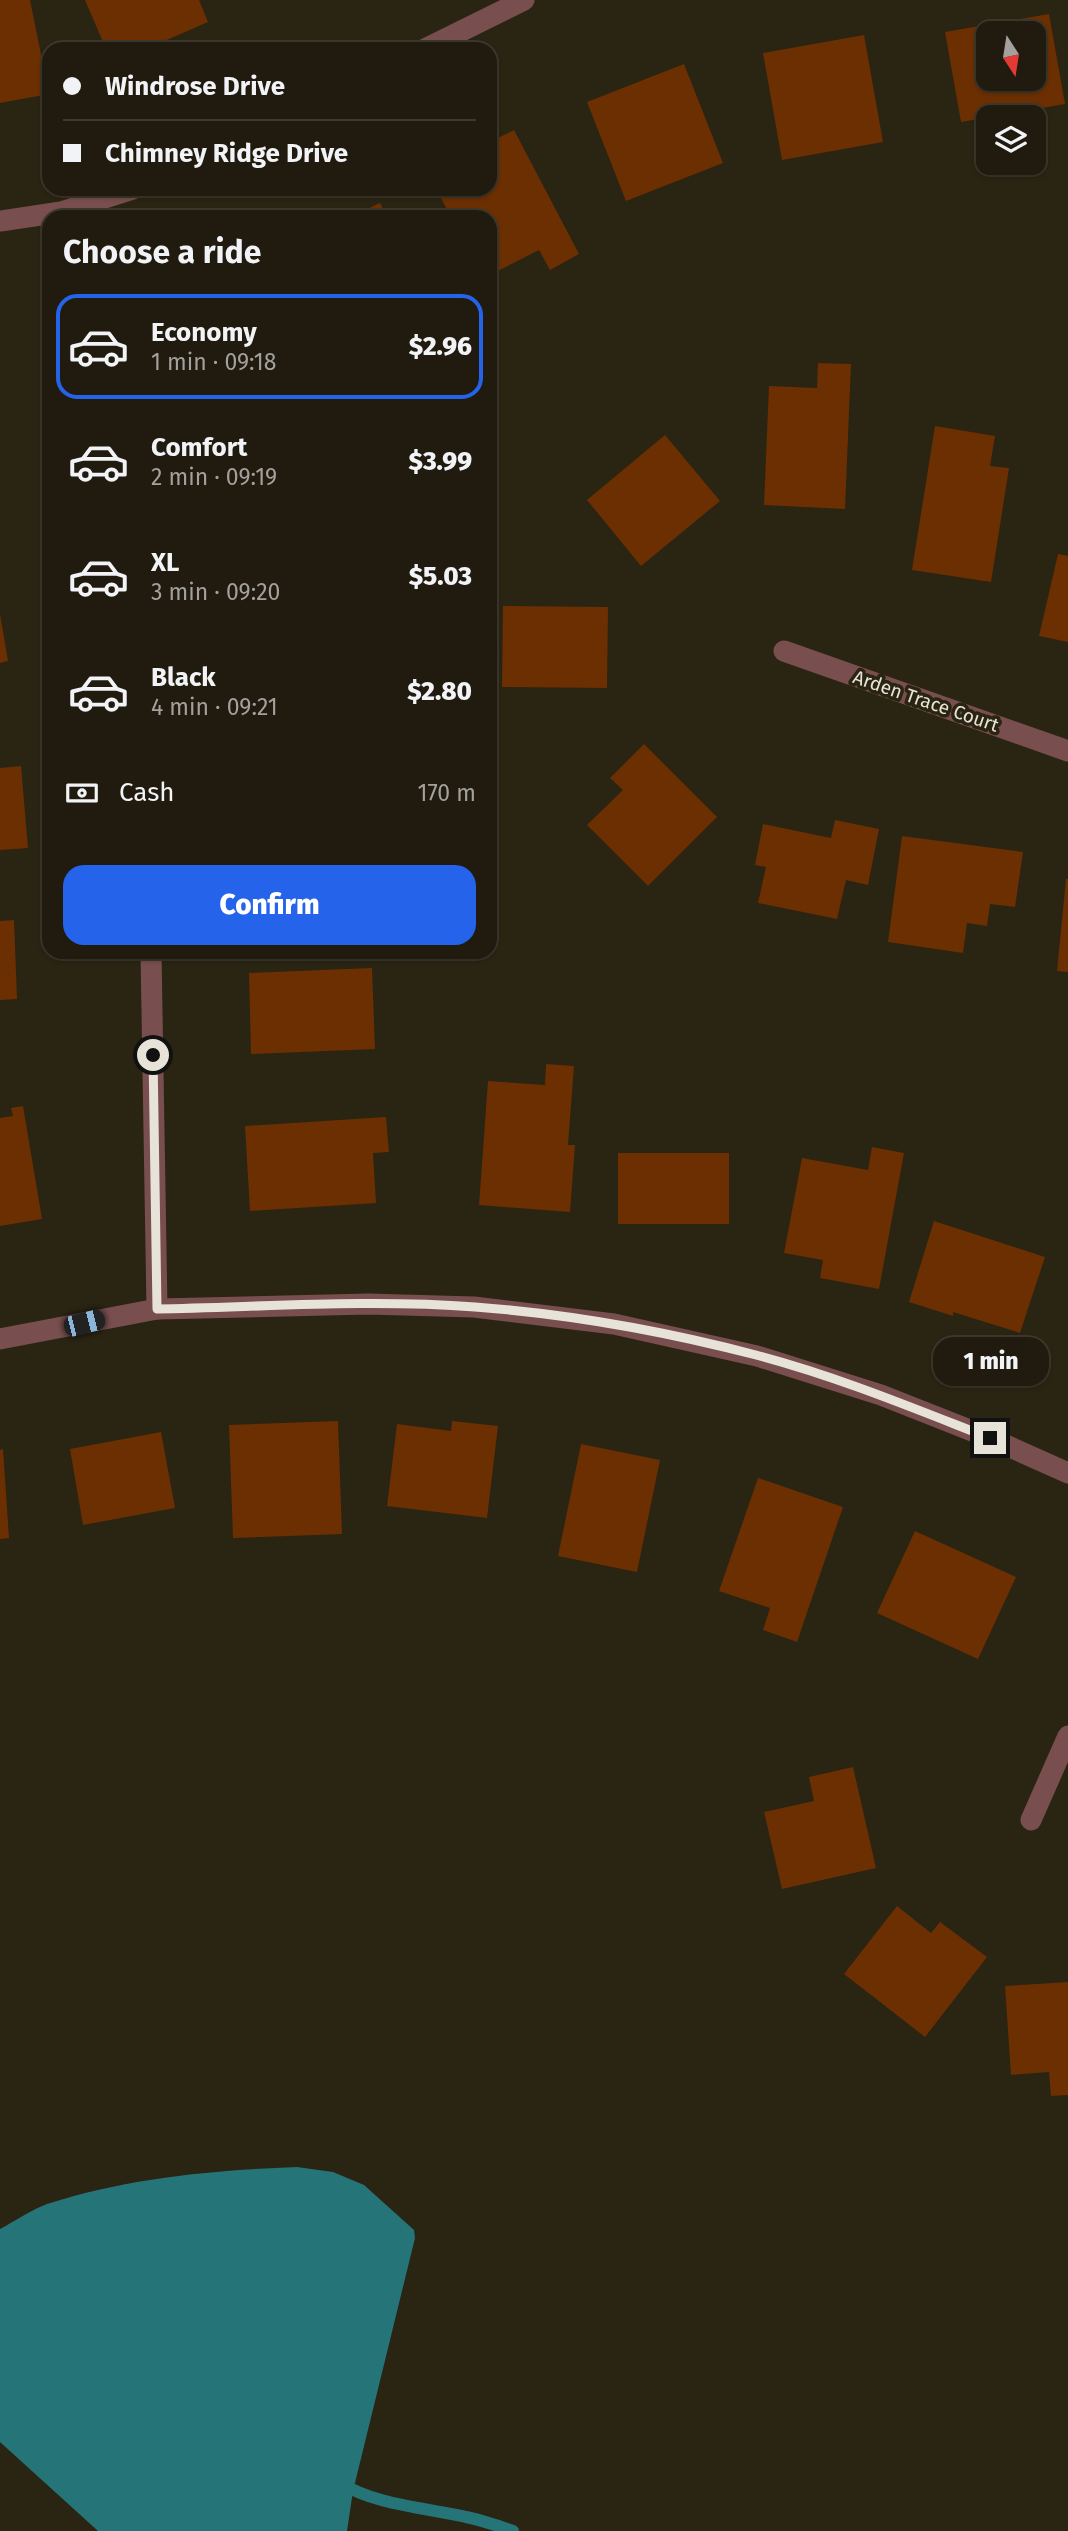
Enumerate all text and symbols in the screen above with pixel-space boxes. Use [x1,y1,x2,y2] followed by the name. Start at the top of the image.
[976,21,1046,91] north arrow
[976,21,1046,175] map controls
[105,71,285,102] text: Windrose Drive
[976,105,1046,175] button: layers
[105,138,348,169] text: Chimney Ridge Drive
[63,233,261,271] text: Choose a ride
[67,315,130,378] icon: car
[151,317,257,348] text: Economy
[409,331,472,362] text: $2.96
[151,348,276,376] text: 1 min · 09:18
[67,430,130,493] icon: car
[151,432,247,463] text: Comfort
[409,446,472,477] text: $3.99
[151,463,277,491] text: 2 min · 09:19
[67,545,130,608] icon: car
[151,547,179,578] text: XL
[409,561,472,592] text: $5.03
[151,578,280,606] text: 3 min · 09:20
[67,660,130,723] icon: car
[151,662,216,693] text: Black
[850,665,1002,737] street label: Arden Trace Court
[407,676,472,707] text: $2.80
[151,693,278,721] text: 4 min · 09:21
[63,774,101,812] icon: cash
[119,777,175,808] text: Cash
[417,779,476,807] text: 170 m
[63,865,476,945] button: Confirm
[137,1039,169,1071] route start
[62,1308,107,1338] car
[932,1336,1048,1386] callout: 1 min
[963,1347,1019,1375] text: 1 min
[974,1422,1006,1454] route end

